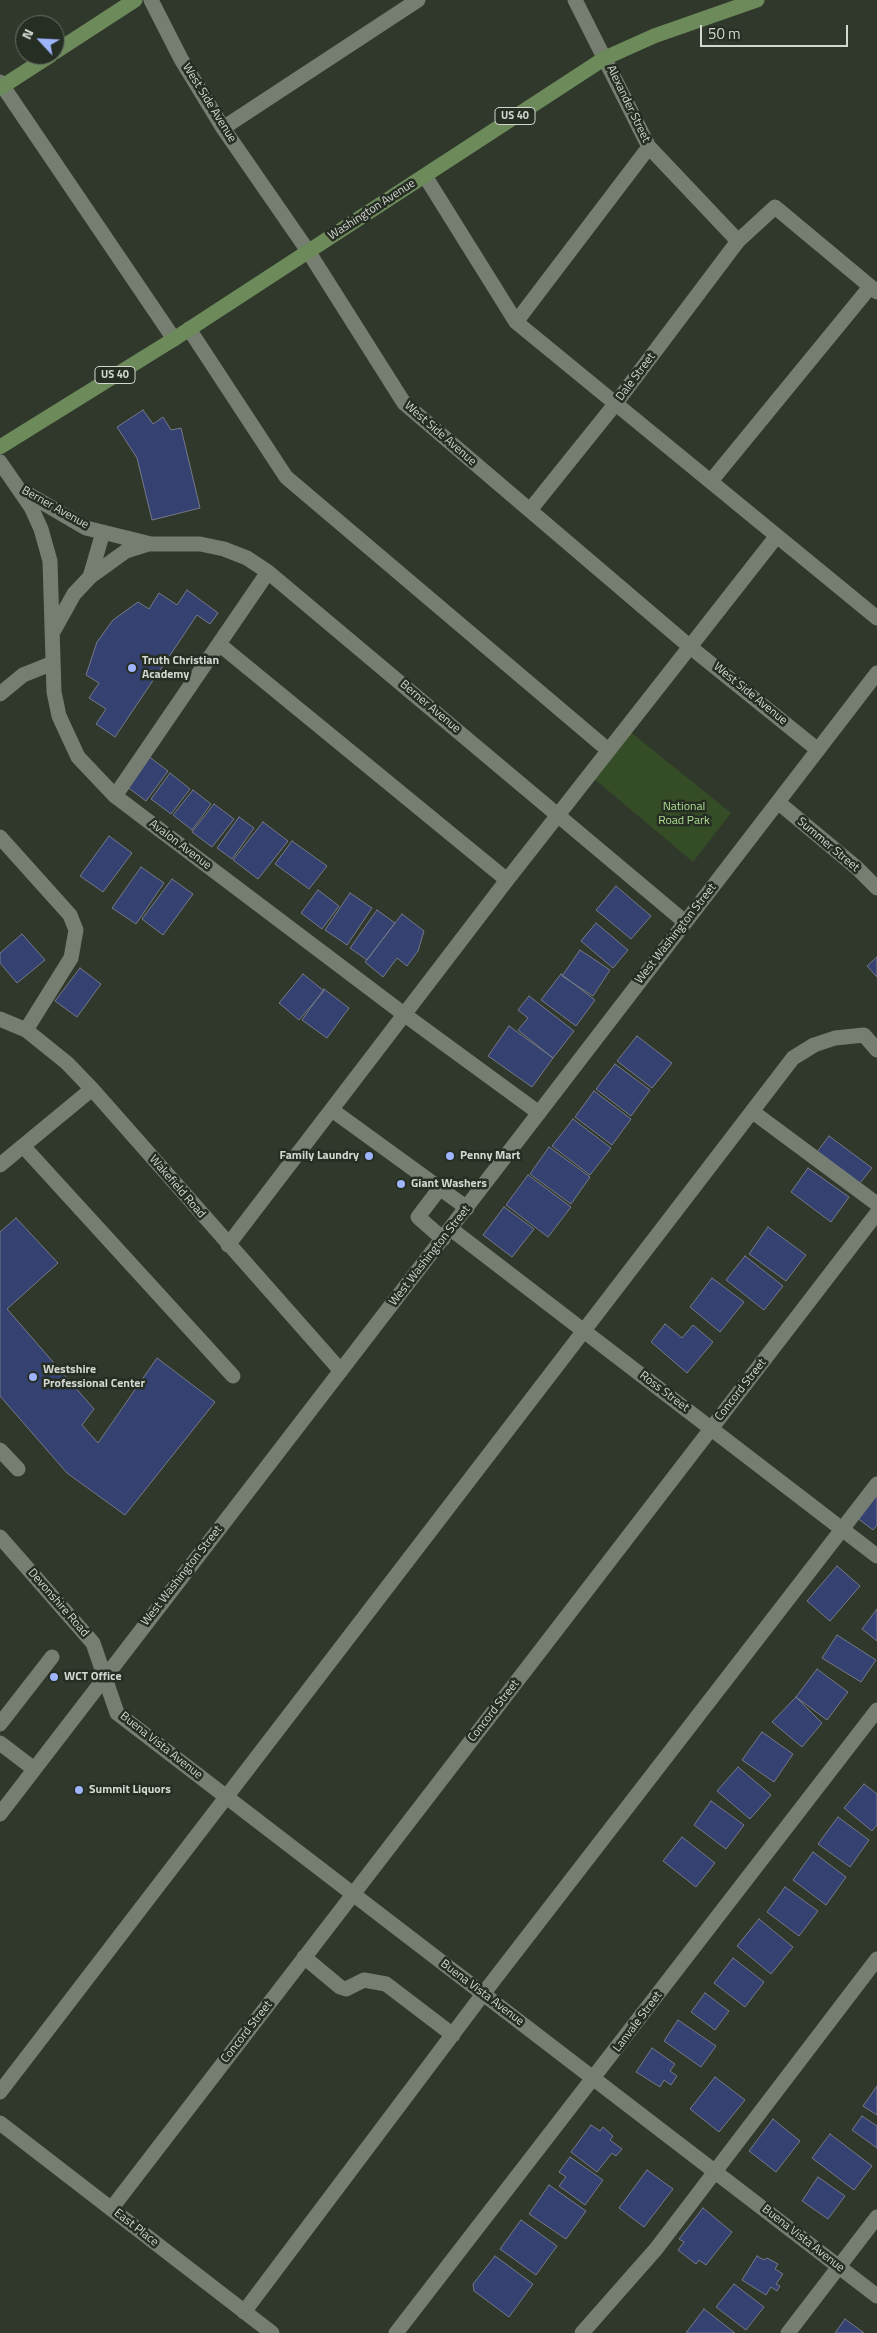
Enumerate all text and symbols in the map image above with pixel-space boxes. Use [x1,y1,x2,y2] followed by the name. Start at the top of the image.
[15,15,65,65] north arrow
[702,15,850,47] scale bar
[708,22,741,45] text: 50 m
[15,25,38,43] text: N
[179,61,239,145] street label: West Side Avenue
[603,63,653,145] street label: Alexander Street
[495,108,535,124] road number: US 40
[326,176,418,244] street label: Washington Avenue
[613,350,659,404] street label: Dale Street
[95,366,135,384] road number: US 40
[401,399,479,469] street label: West Side Avenue
[19,484,91,532] street label: Berner Avenue
[142,654,219,682] place label: Truth Christian Academy
[710,660,790,728] street label: West Side Avenue
[126,662,138,674] marker: Truth Christian Academy
[397,678,463,736] street label: Berner Avenue
[658,800,710,828] park label: National Road Park
[794,815,862,875] street label: Summer Street
[146,817,214,873] street label: Avalon Avenue
[632,881,720,987] street label: West Washington Street
[280,1149,359,1163] place label: Family Laundry
[460,1149,520,1163] place label: Penny Mart
[363,1150,375,1162] marker: Family Laundry
[444,1150,456,1162] marker: Penny Mart
[146,1153,208,1221] street label: Wakefield Road
[411,1177,487,1191] place label: Giant Washers
[395,1178,407,1190] marker: Giant Washers
[386,1203,474,1309] street label: West Washington Street
[712,1356,770,1424] street label: Concord Street
[43,1363,145,1391] place label: Westshire Professional Center
[636,1369,692,1415] street label: Ross Street
[27,1371,39,1383] marker: Westshire Professional Center
[138,1523,226,1629] street label: West Washington Street
[25,1566,91,1640] street label: Devonshire Road
[64,1670,122,1684] place label: WCT Office
[48,1671,60,1683] marker: WCT Office
[465,1677,523,1745] street label: Concord Street
[117,1709,205,1783] street label: Buena Vista Avenue
[89,1783,171,1797] place label: Summit Liquors
[73,1784,85,1796] marker: Summit Liquors
[438,1957,526,2029] street label: Buena Vista Avenue
[611,1989,665,2055] street label: Lanvale Street
[218,1998,276,2066] street label: Concord Street
[759,2202,847,2276] street label: Buena Vista Avenue
[111,2206,161,2250] street label: East Place

